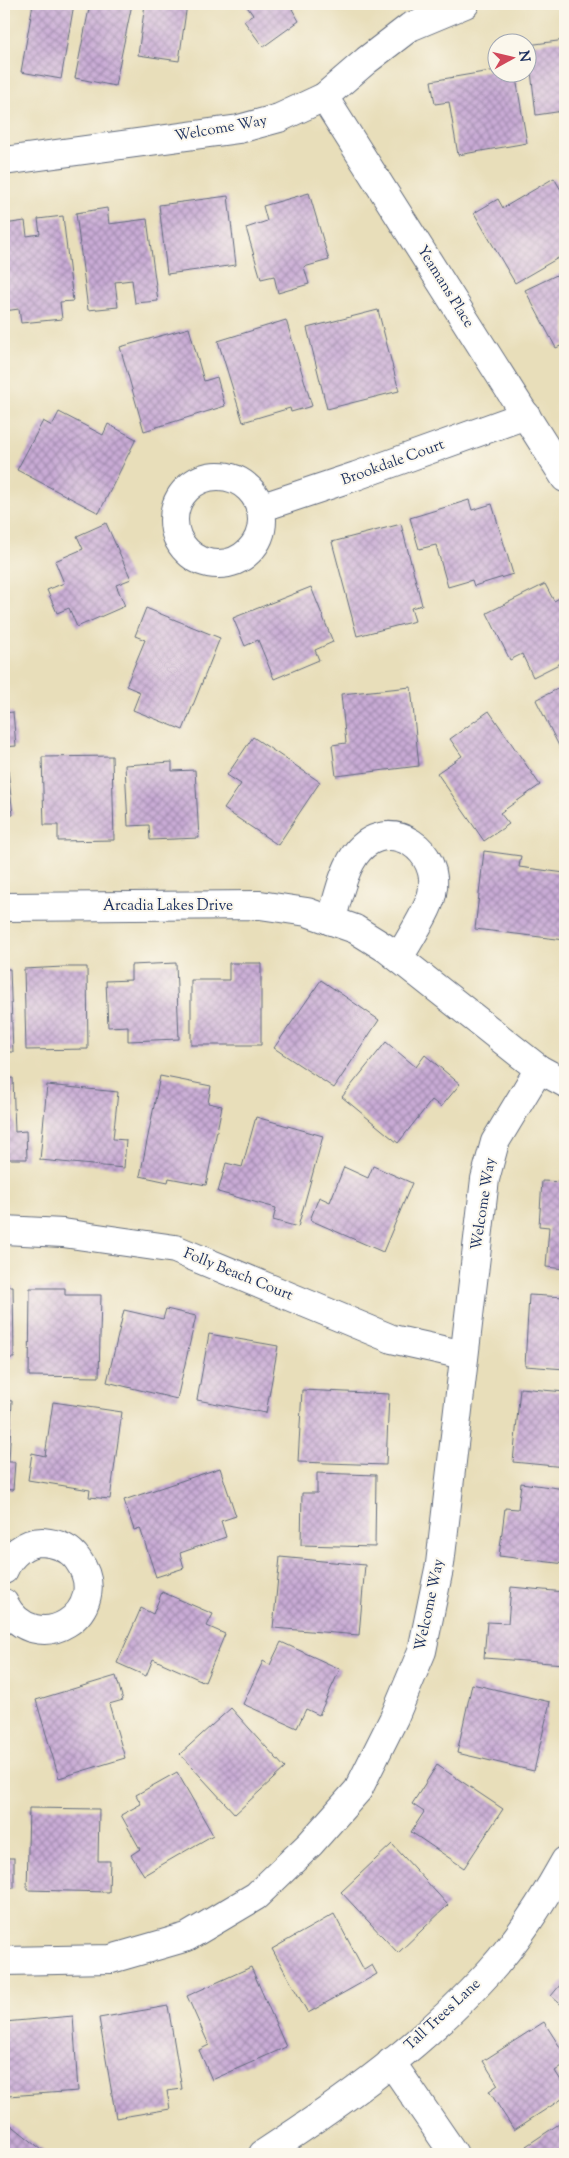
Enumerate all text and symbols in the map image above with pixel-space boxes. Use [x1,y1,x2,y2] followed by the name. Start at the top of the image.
[486,32,536,82] north arrow
[512,50,534,63] text: N
[173,110,269,147] street label: Welcome Way
[411,242,479,332] street label: Yeamans Place
[339,435,447,491] street label: Brookdale Court
[103,896,233,917] street label: Arcadia Lakes Drive
[466,1156,502,1252] street label: Welcome Way
[180,1243,296,1307] street label: Folly Beach Court
[410,1557,450,1653] street label: Welcome Way
[400,1974,486,2056] street label: Tall Trees Lane

